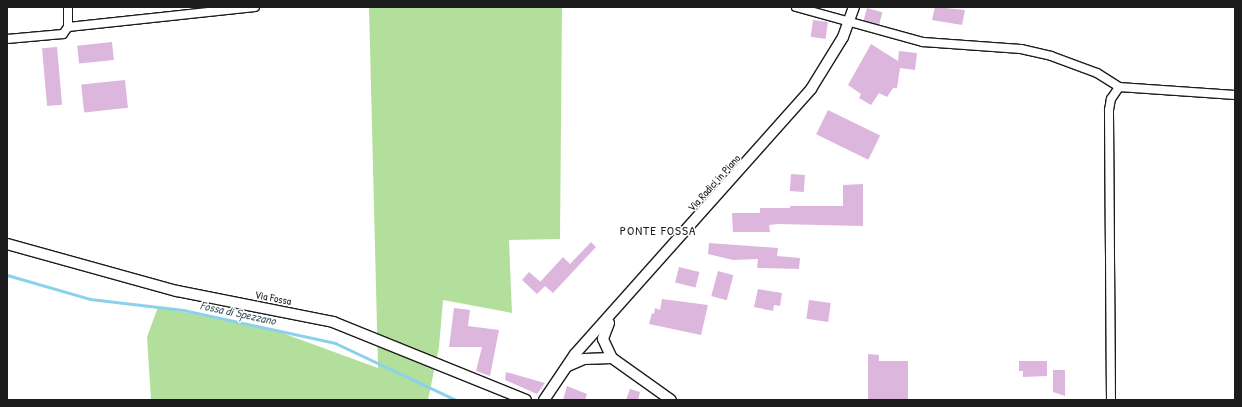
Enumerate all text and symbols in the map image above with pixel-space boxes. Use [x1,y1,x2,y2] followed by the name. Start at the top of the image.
[685,152,743,214] street label: Via Radici in Piano
[620,222,696,238] district label: PONTE FOSSA
[254,288,292,308] street label: Via Fossa
[199,298,277,328] water label: Fossa di Spezzano

